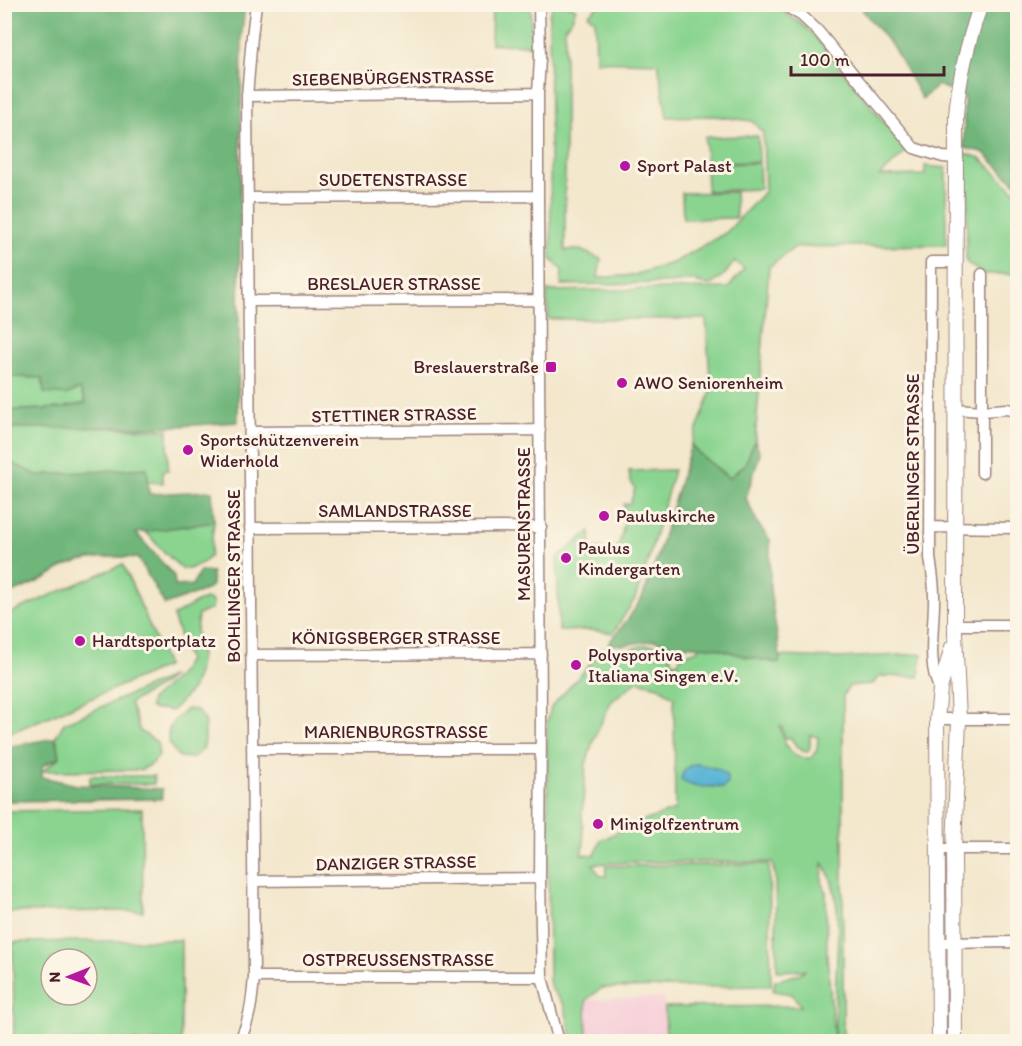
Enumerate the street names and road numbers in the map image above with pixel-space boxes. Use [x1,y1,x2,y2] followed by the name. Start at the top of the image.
[292,65,494,91] street label: SIEBENBÜRGENSTRASSE
[319,169,467,191] street label: SUDETENSTRASSE
[307,273,481,295] street label: BRESLAUER STRASSE
[902,373,924,555] street label: ÜBERLINGER STRASSE
[311,403,477,427] street label: STETTINER STRASSE
[513,447,535,601] street label: MASURENSTRASSE
[223,489,245,663] street label: BOHLINGER STRASSE
[318,500,472,522] street label: SAMLANDSTRASSE
[291,627,501,649] street label: KÖNIGSBERGER STRASSE
[304,721,488,743] street label: MARIENBURGSTRASSE
[315,851,477,875] street label: DANZIGER STRASSE
[302,949,494,971] street label: OSTPREUSSENSTRASSE

